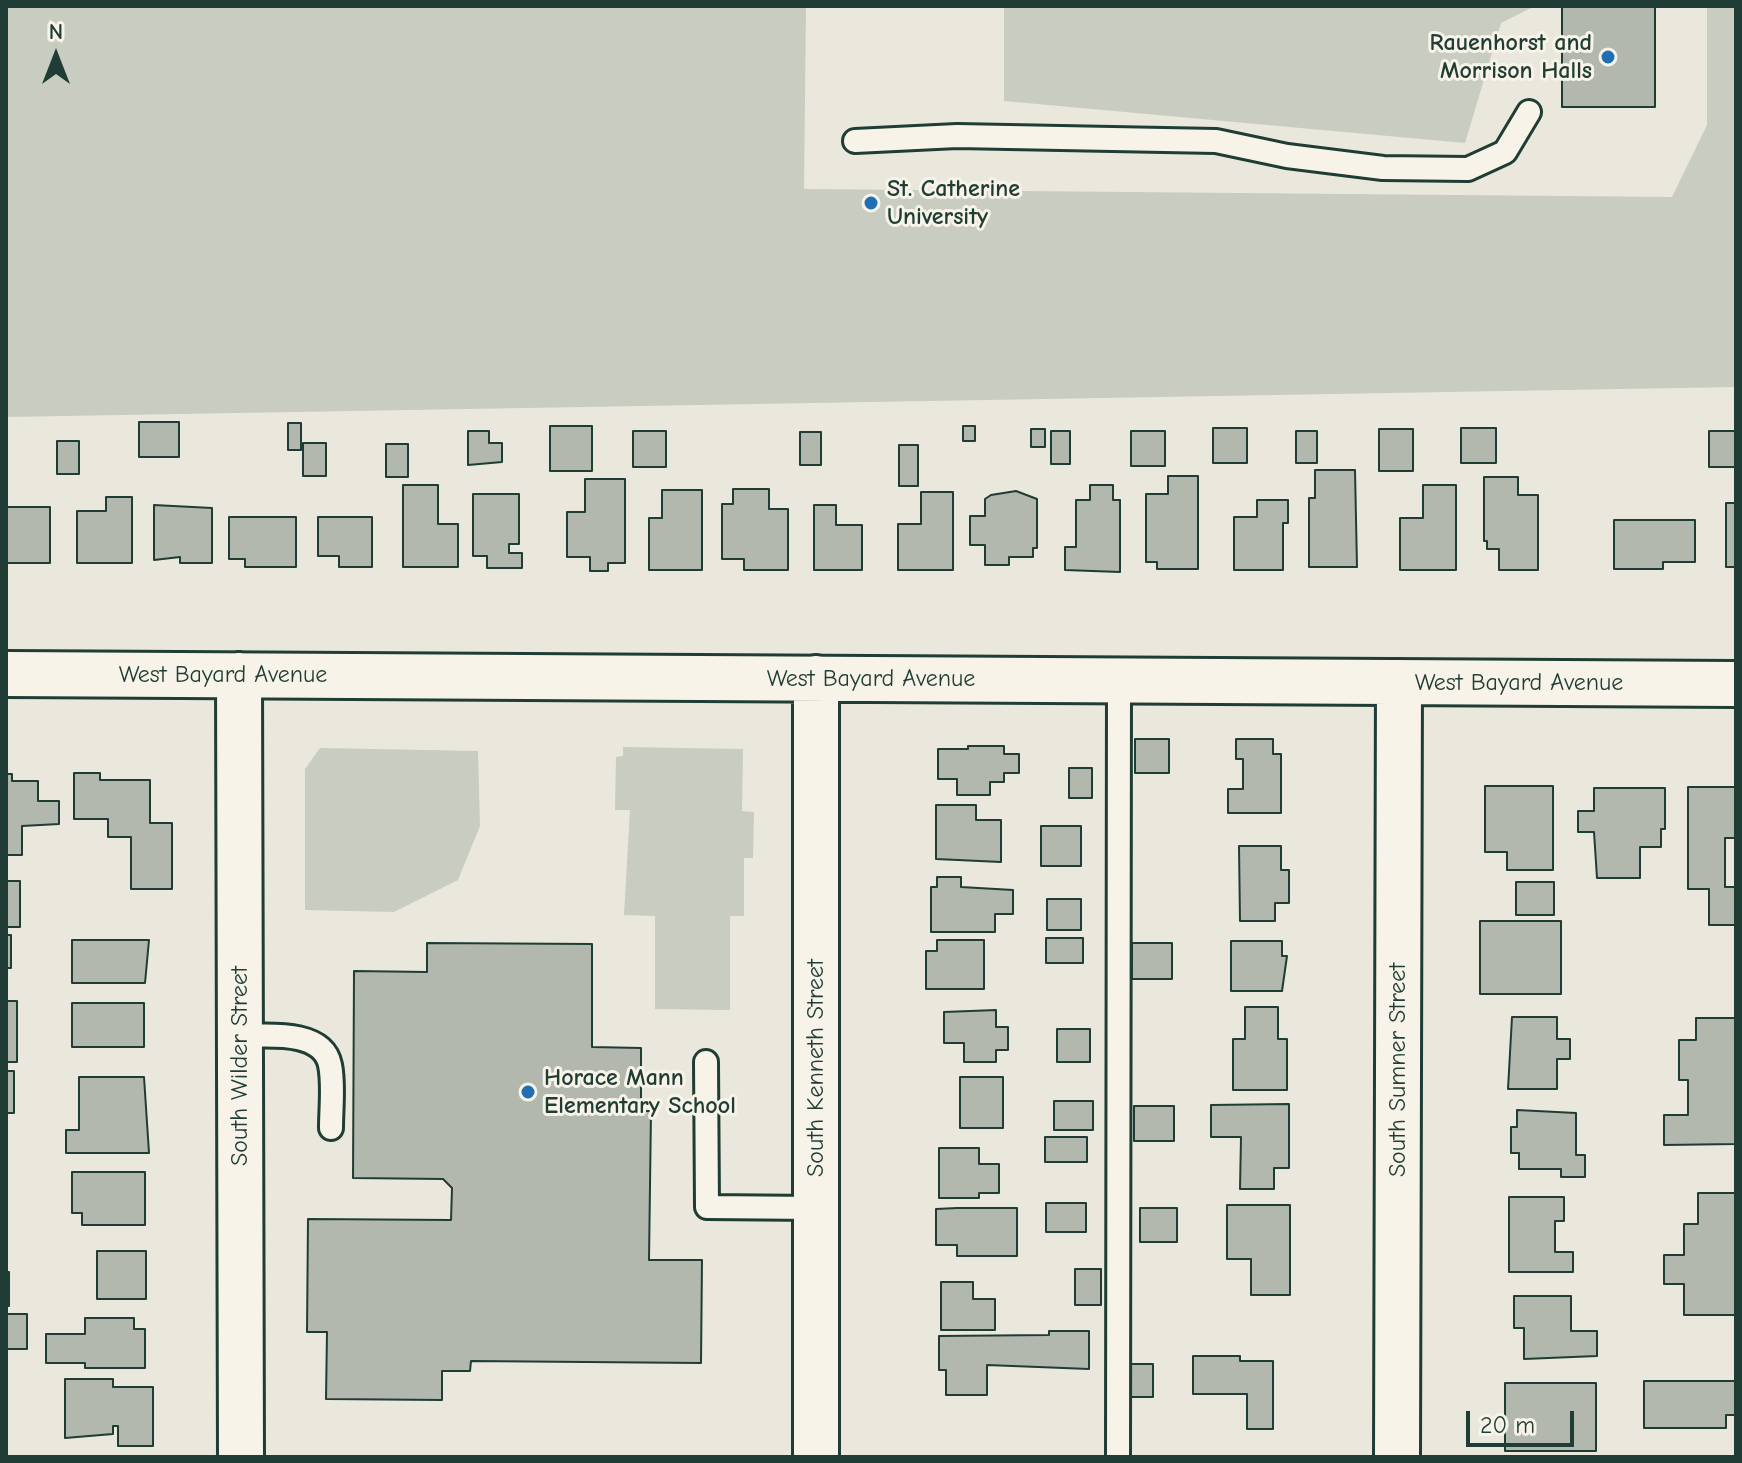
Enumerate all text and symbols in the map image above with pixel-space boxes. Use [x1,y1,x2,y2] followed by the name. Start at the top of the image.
[16,16,96,96] north arrow
[49,19,63,45] text: N
[1429,29,1592,85] place label: Rauenhorst and Morrison Halls
[1599,48,1617,66] marker: Rauenhorst and Morrison Halls
[887,175,1020,231] place label: St. Catherine University
[862,194,880,212] marker: St. Catherine University
[119,661,327,689] street label: West Bayard Avenue
[767,665,975,693] street label: West Bayard Avenue
[1415,669,1623,697] street label: West Bayard Avenue
[802,959,830,1177] street label: South Kenneth Street
[1384,963,1412,1177] street label: South Sumner Street
[226,966,254,1166] street label: South Wilder Street
[544,1064,736,1120] place label: Horace Mann Elementary School
[519,1083,537,1101] marker: Horace Mann Elementary School
[1470,1395,1578,1445] scale bar
[1480,1411,1535,1439] text: 20 m

